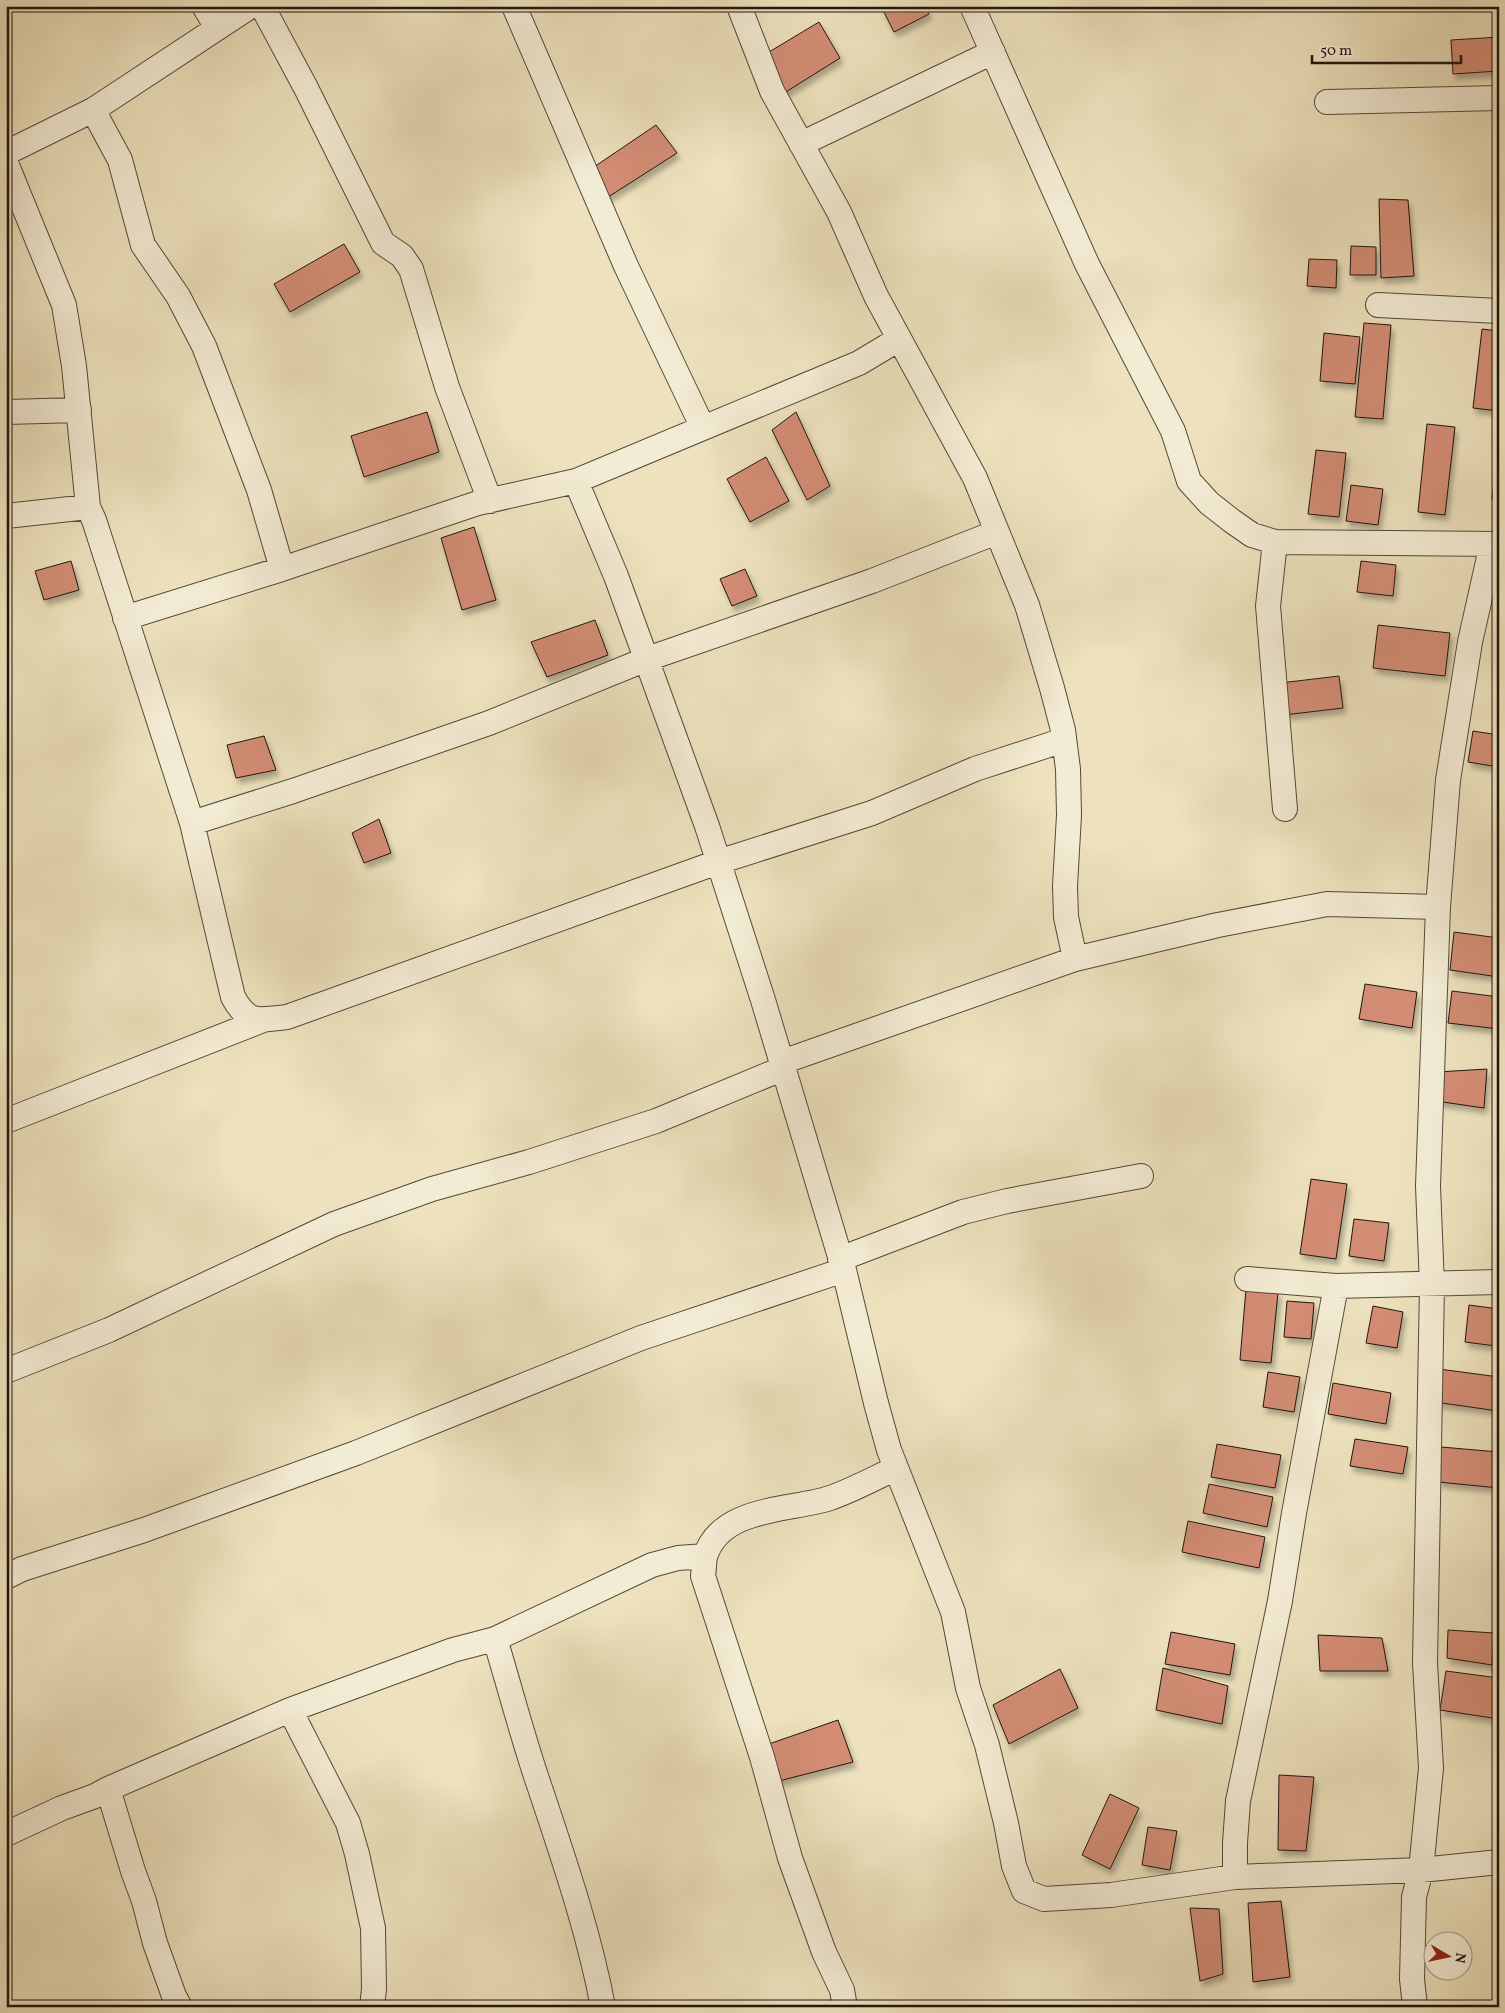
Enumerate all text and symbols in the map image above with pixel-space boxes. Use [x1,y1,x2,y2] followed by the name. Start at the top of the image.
[1312,32,1461,64] scale bar
[1320,41,1352,62] text: 50 m
[1422,1930,1472,1980] north arrow
[1449,1951,1470,1964] text: N

